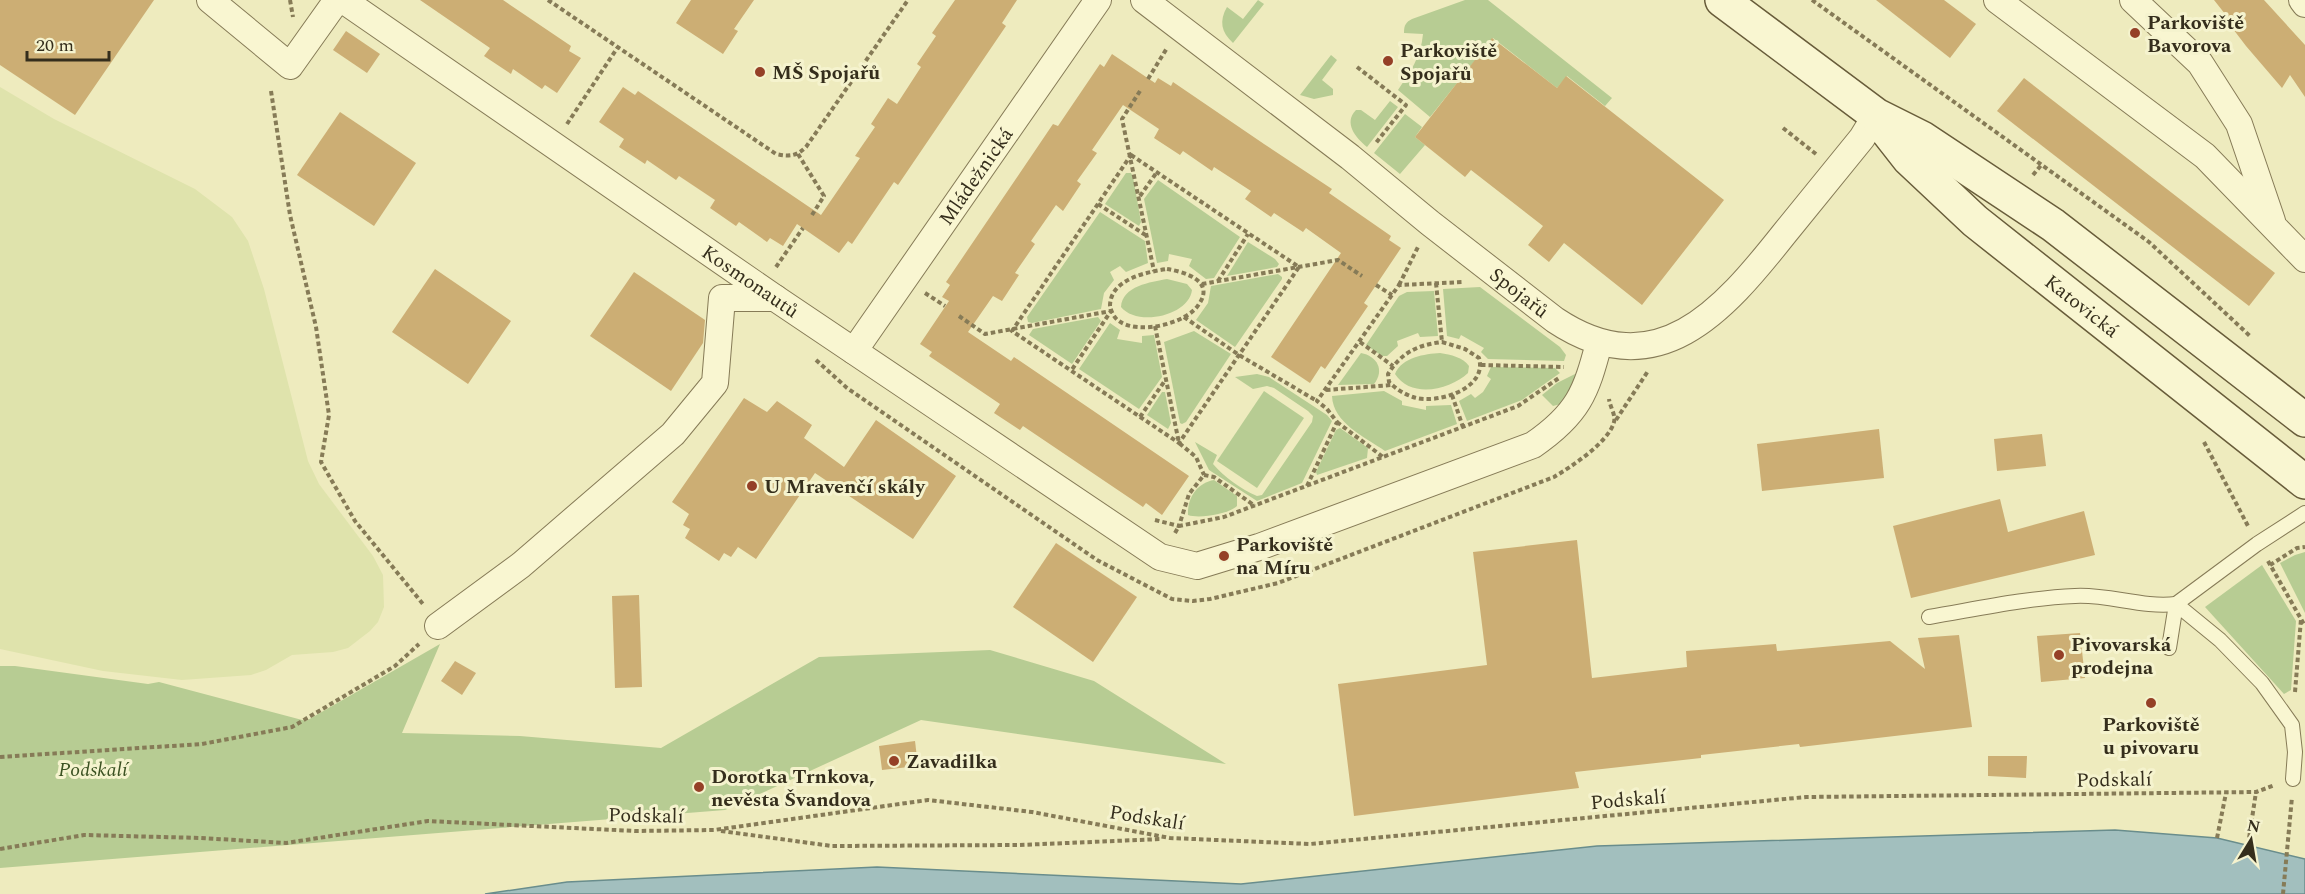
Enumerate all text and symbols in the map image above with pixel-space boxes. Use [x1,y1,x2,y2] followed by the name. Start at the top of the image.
[2147,8,2244,61] place label: Parkoviště Bavorova
[27,24,110,62] scale bar
[2128,26,2142,40] marker: Parkoviště Bavorova
[36,32,74,59] text: 20 m
[1400,36,1497,89] place label: Parkoviště Spojařů
[1381,54,1395,68] marker: Parkoviště Spojařů
[772,58,880,88] place label: MŠ Spojařů
[753,65,767,79] marker: MŠ Spojařů
[932,121,1021,232] street label: Mládežnická
[695,238,805,326] street label: Kosmonautů
[1483,261,1555,326] street label: Spojařů
[2038,267,2125,346] street label: Katovická
[764,472,926,502] place label: U Mravenčí skály
[745,479,759,493] marker: U Mravenčí skály
[1236,530,1333,583] place label: Parkoviště na Míru
[1217,549,1231,563] marker: Parkoviště na Míru
[2071,630,2172,683] place label: Pivovarská prodejna
[2052,648,2066,662] marker: Pivovarská prodejna
[2144,696,2158,710] marker: Parkoviště u pivovaru
[2102,710,2200,763] place label: Parkoviště u pivovaru
[906,747,998,777] place label: Zavadilka
[887,754,901,768] marker: Zavadilka
[58,755,130,785] park label: Podskalí
[711,762,875,815] place label: Dorotka Trnkova, nevěsta Švandova
[2076,764,2153,796] street label: Podskalí
[692,780,706,794] marker: Dorotka Trnkova, nevěsta Švandova
[1589,782,1668,818] street label: Podskalí
[1107,797,1187,839] street label: Podskalí
[608,800,685,832] street label: Podskalí
[2221,810,2281,870] north arrow
[2245,813,2262,839] text: N

